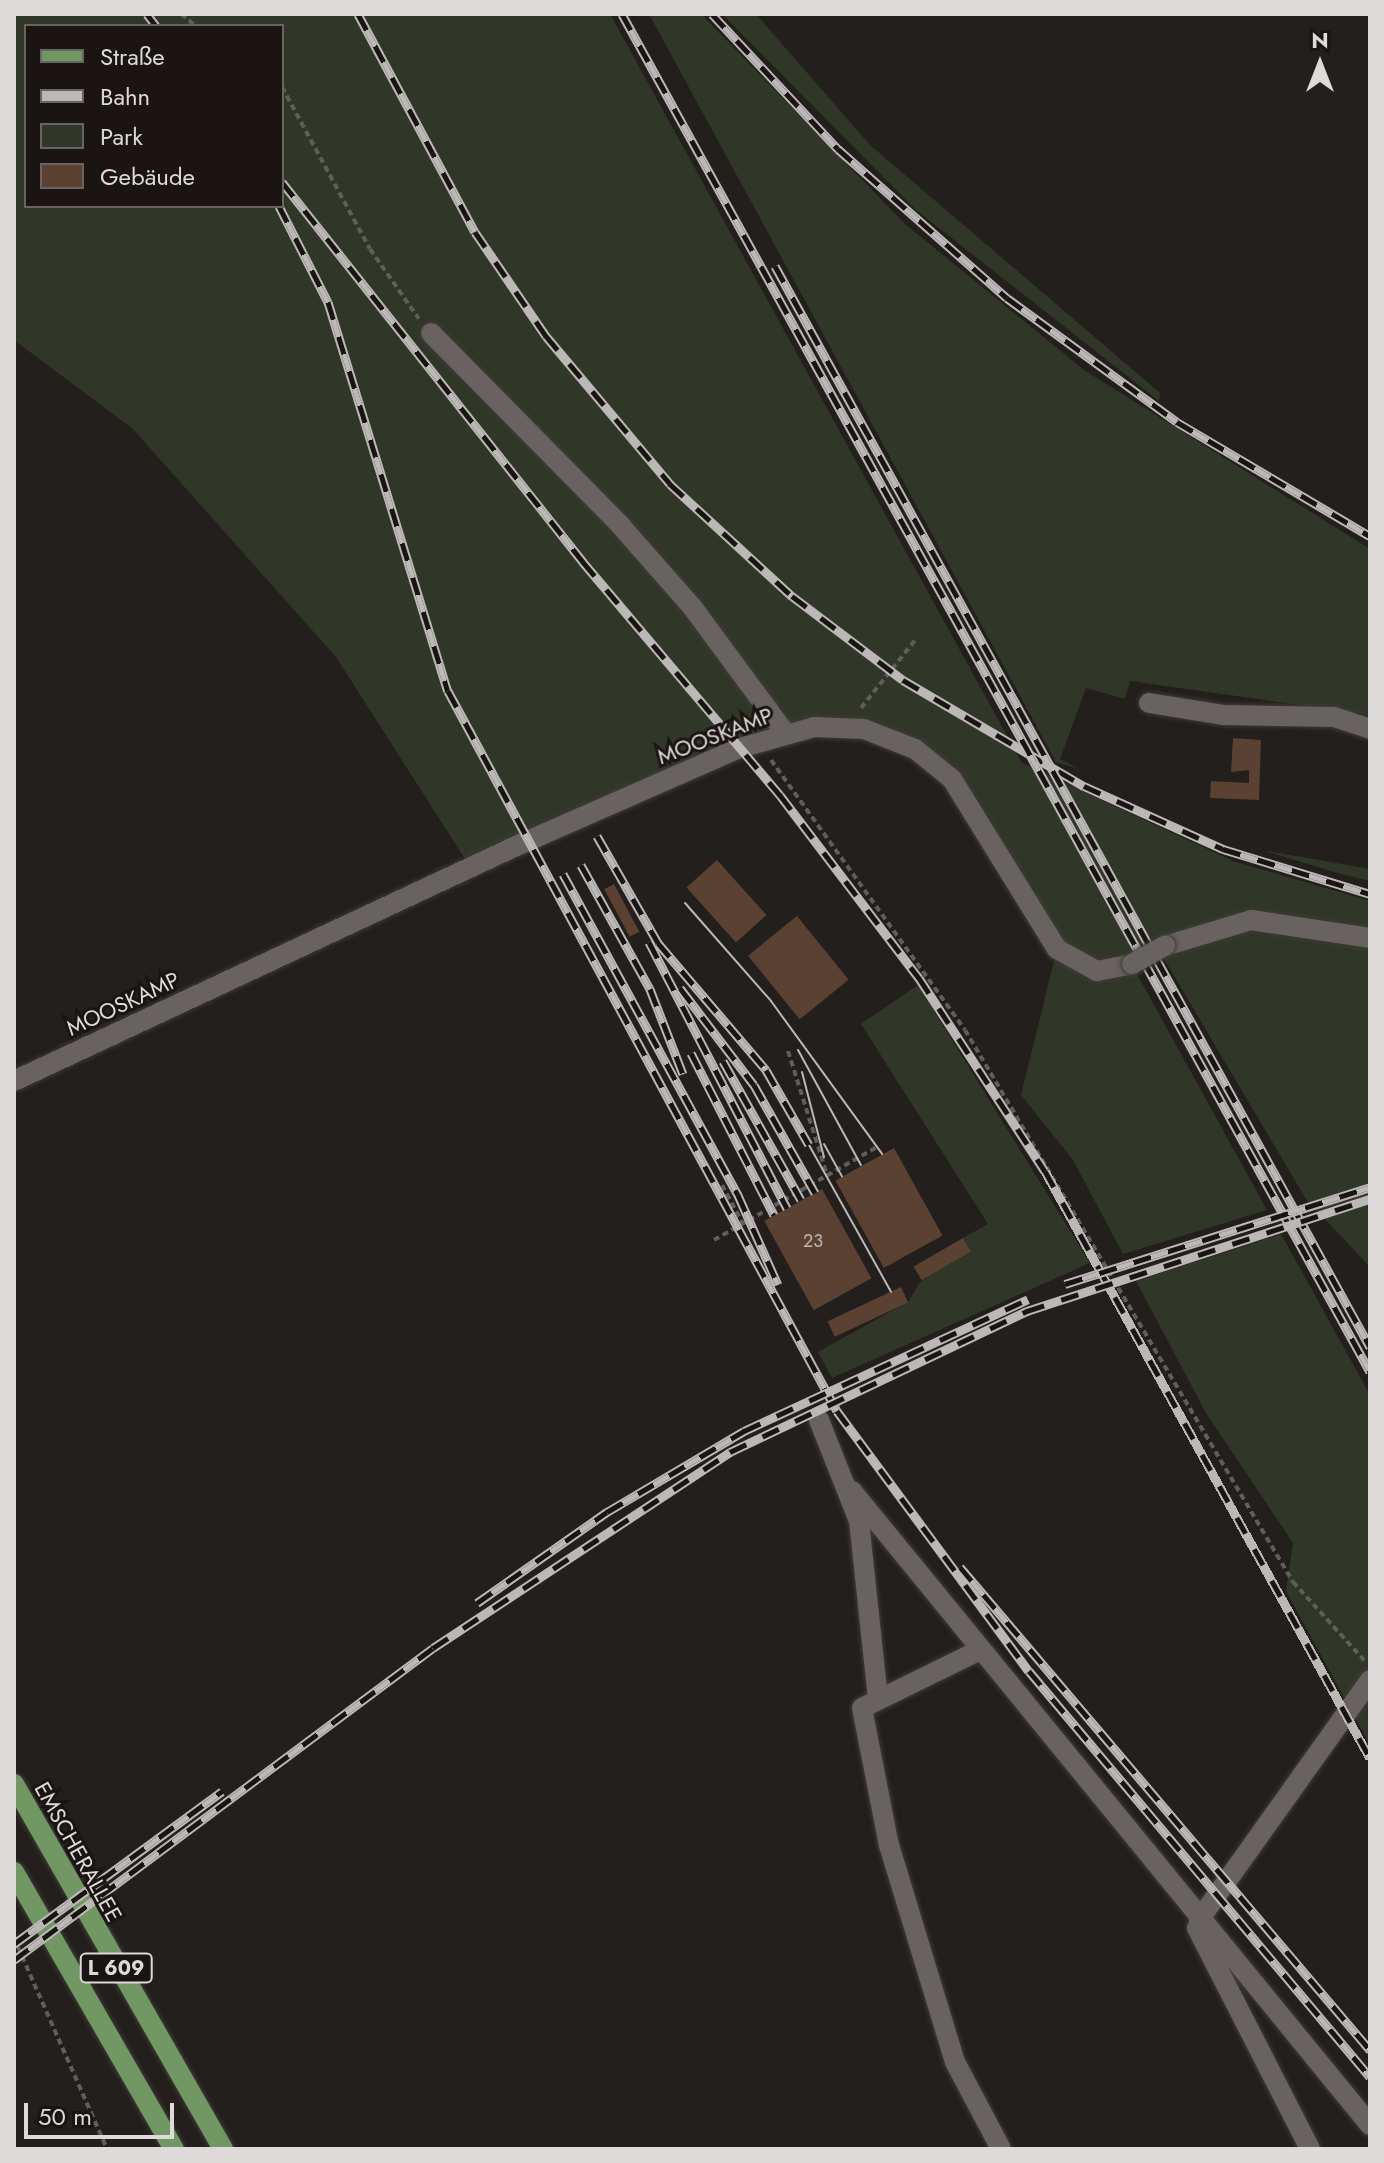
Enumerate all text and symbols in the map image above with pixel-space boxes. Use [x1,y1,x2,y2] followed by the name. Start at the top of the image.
[24,24,284,208] legend
[1280,24,1360,104] north arrow
[1311,24,1329,56] text: N
[100,39,165,74] text: Straße
[100,79,150,114] text: Bahn
[100,119,143,154] text: Park
[100,159,195,194] text: Gebäude
[654,702,776,770] street label: MOOSKAMP
[62,966,184,1042] street label: MOOSKAMP
[803,1230,823,1252] house number: 23
[29,1778,127,1926] street label: EMSCHERALLEE
[78,1952,154,1984] road number: L 609
[28,2087,178,2137] scale bar
[38,2099,92,2134] text: 50 m

